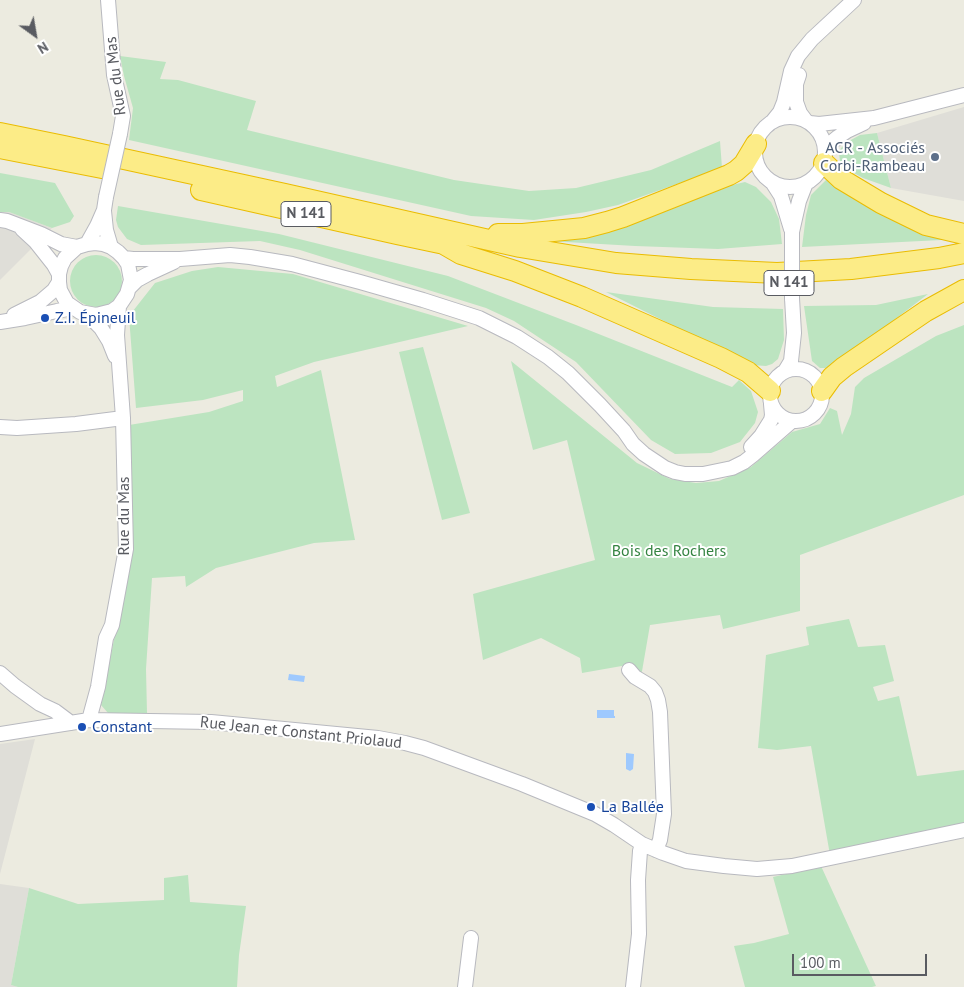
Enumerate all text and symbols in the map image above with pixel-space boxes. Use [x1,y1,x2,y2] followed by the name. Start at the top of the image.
[10,10,60,60] north arrow
[102,36,130,116] street label: Rue du Mas
[34,38,52,58] text: N
[820,138,925,176] place label: ACR - Associés Corbi-Rambeau
[929,151,941,163] marker: ACR - Associés Corbi-Rambeau
[281,202,331,226] road number: N 141
[764,270,814,296] road number: N 141
[55,308,135,328] place label: Z.I. Épineuil
[39,312,51,324] marker: Z.I. Épineuil
[114,476,134,556] street label: Rue du Mas
[612,541,726,561] park label: Bois des Rochers
[199,713,403,753] street label: Rue Jean et Constant Priolaud
[92,717,152,737] place label: Constant
[76,721,88,733] marker: Constant
[601,797,664,817] place label: La Ballée
[585,801,597,813] marker: La Ballée
[794,944,929,976] scale bar
[800,953,841,972] text: 100 m

